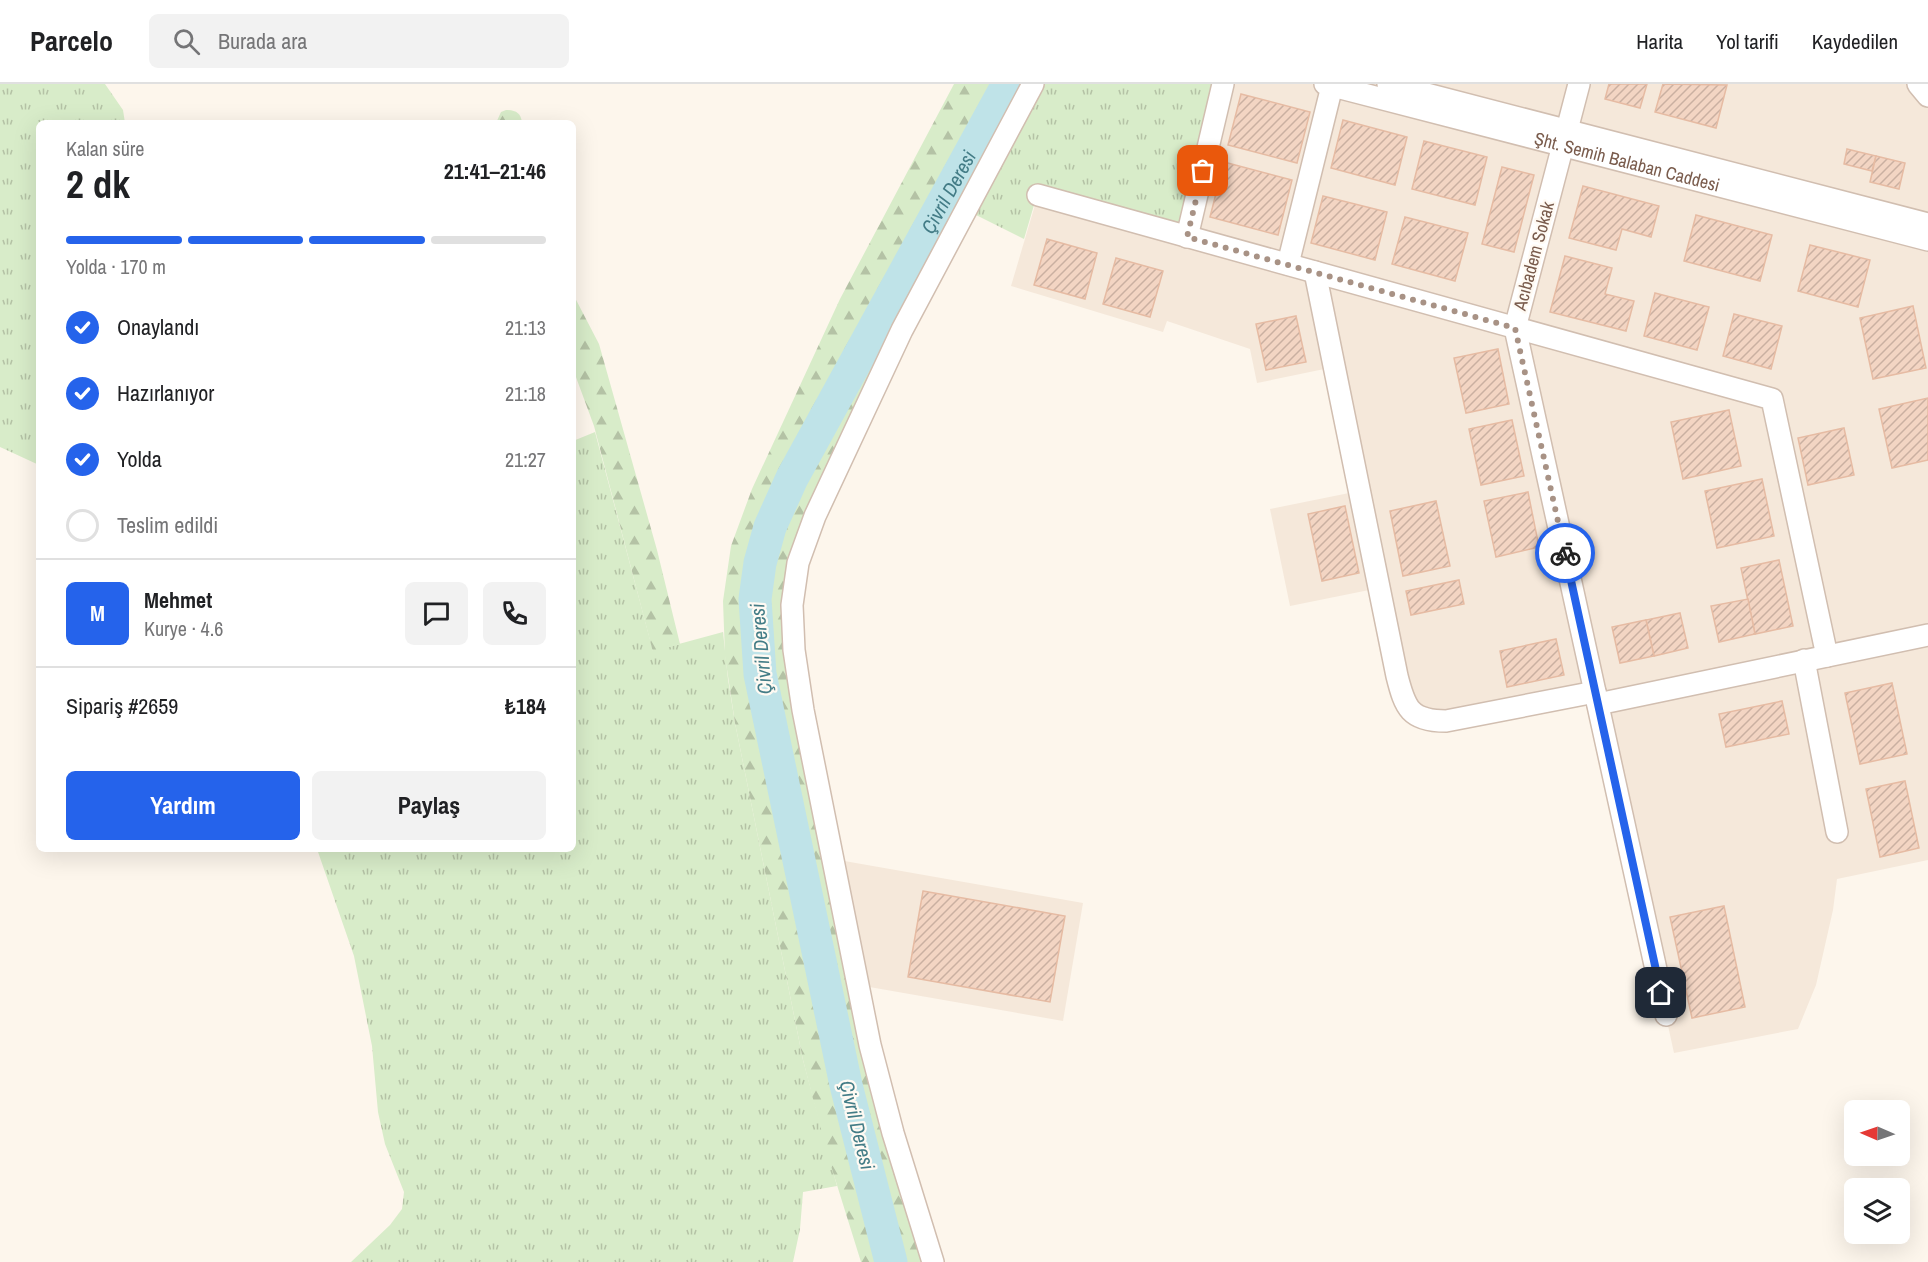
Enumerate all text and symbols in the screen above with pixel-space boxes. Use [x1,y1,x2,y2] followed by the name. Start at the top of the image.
[149,14,569,68] search box
[30,22,113,60] text: Parcelo
[170,25,203,58] icon: search
[218,26,307,56] text: Burada ara
[1636,27,1683,56] text: Harita
[1716,27,1779,56] text: Yol tarifi
[1812,27,1898,56] text: Kaydedilen
[1532,126,1723,198] street label: Şht. Semih Balaban Caddesi
[66,135,144,162] text: Kalan süre
[914,145,982,238] water label: Çivril Deresi
[1177,145,1228,196] pin
[1186,154,1219,187] icon: bag
[444,156,546,186] text: 21:41–21:46
[66,158,130,210] text: 2 dk
[1507,198,1560,314] street label: Acıbadem Sokak
[66,253,166,280] text: Yolda · 170 m
[66,311,99,344] icon: check
[117,312,199,342] text: Onaylandı
[505,314,546,341] text: 21:13
[66,377,99,410] icon: check
[117,378,214,408] text: Hazırlanıyor
[505,380,546,407] text: 21:18
[66,443,99,476] icon: check
[117,444,162,474] text: Yolda
[505,446,546,473] text: 21:27
[117,510,218,540] text: Teslim edildi
[1535,523,1595,583] courier
[1549,537,1582,570] icon: bike
[405,582,468,645] button: chat
[483,582,546,645] button: phone
[144,585,212,615] text: Mehmet
[90,598,105,628] text: M
[743,602,778,696] water label: Çivril Deresi
[144,615,223,642] text: Kurye · 4.6
[66,691,178,721] text: Sipariş #2659
[505,691,546,721] text: ₺184
[66,771,300,840] button: Yardım
[312,771,546,840] button: Paylaş
[1635,967,1686,1018] pin
[1644,976,1677,1009] icon: home
[833,1077,882,1173] water label: Çivril Deresi
[1844,1100,1910,1166] north arrow
[1844,1100,1910,1244] map controls
[1844,1178,1910,1244] button: layers

